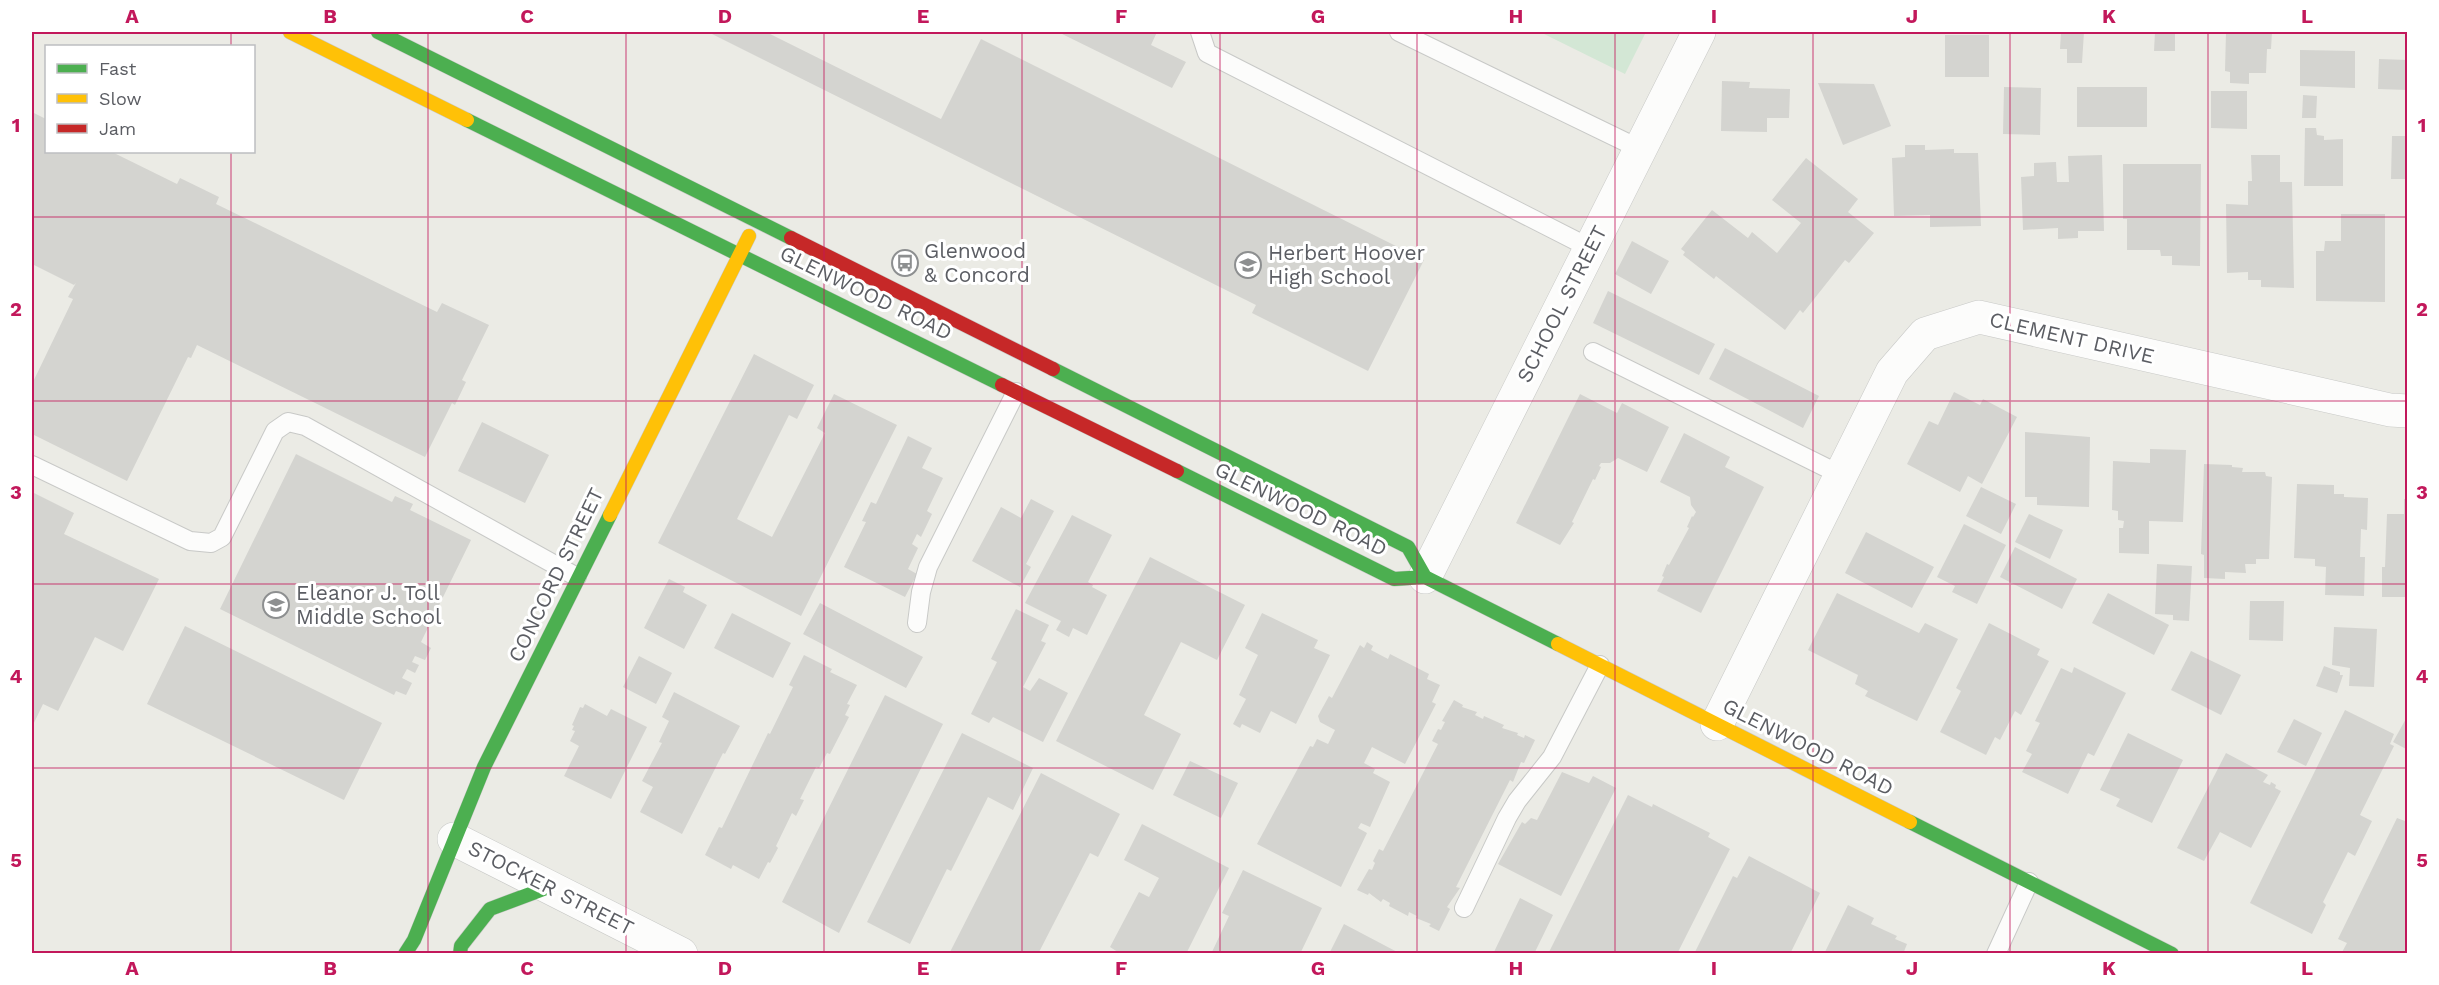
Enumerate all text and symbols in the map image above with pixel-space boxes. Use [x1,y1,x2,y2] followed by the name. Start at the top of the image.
[125,4,139,28] text: A
[323,4,337,28] text: B
[520,4,534,28] text: C
[718,4,732,28] text: D
[917,4,929,28] text: E
[1115,4,1127,28] text: F
[1311,4,1325,28] text: G
[1509,4,1523,28] text: H
[1711,4,1717,28] text: I
[1906,4,1918,28] text: J
[2102,4,2116,28] text: K
[2301,4,2313,28] text: L
[45,45,255,153] legend
[99,58,137,79] text: Fast
[99,88,142,109] text: Slow
[12,113,20,137] text: 1
[2418,113,2426,137] text: 1
[99,118,136,139] text: Jam
[1511,221,1612,386] street label: SCHOOL STREET
[924,238,1030,287] place label: Glenwood & Concord
[776,240,956,345] street label: GLENWOOD ROAD
[1268,240,1426,289] place label: Herbert Hoover High School
[890,248,920,278] bus stop icon: Glenwood & Concord
[1233,250,1263,280] school or university icon: Herbert Hoover High School
[10,297,22,321] text: 2
[2416,297,2428,321] text: 2
[1987,306,2157,369] street label: CLEMENT DRIVE
[1211,456,1391,561] street label: GLENWOOD ROAD
[10,480,22,504] text: 3
[2416,480,2428,504] text: 3
[502,483,609,666] street label: CONCORD STREET
[296,580,442,629] place label: Eleanor J. Toll Middle School
[261,590,291,620] school or university icon: Eleanor J. Toll Middle School
[10,664,23,688] text: 4
[2416,664,2429,688] text: 4
[1719,693,1898,800] street label: GLENWOOD ROAD
[464,835,638,940] street label: STOCKER STREET
[10,848,22,872] text: 5
[2416,848,2428,872] text: 5
[125,956,139,980] text: A
[323,956,337,980] text: B
[520,956,534,980] text: C
[718,956,732,980] text: D
[917,956,929,980] text: E
[1115,956,1127,980] text: F
[1311,956,1325,980] text: G
[1509,956,1523,980] text: H
[1711,956,1717,980] text: I
[1906,956,1918,980] text: J
[2102,956,2116,980] text: K
[2301,956,2313,980] text: L

